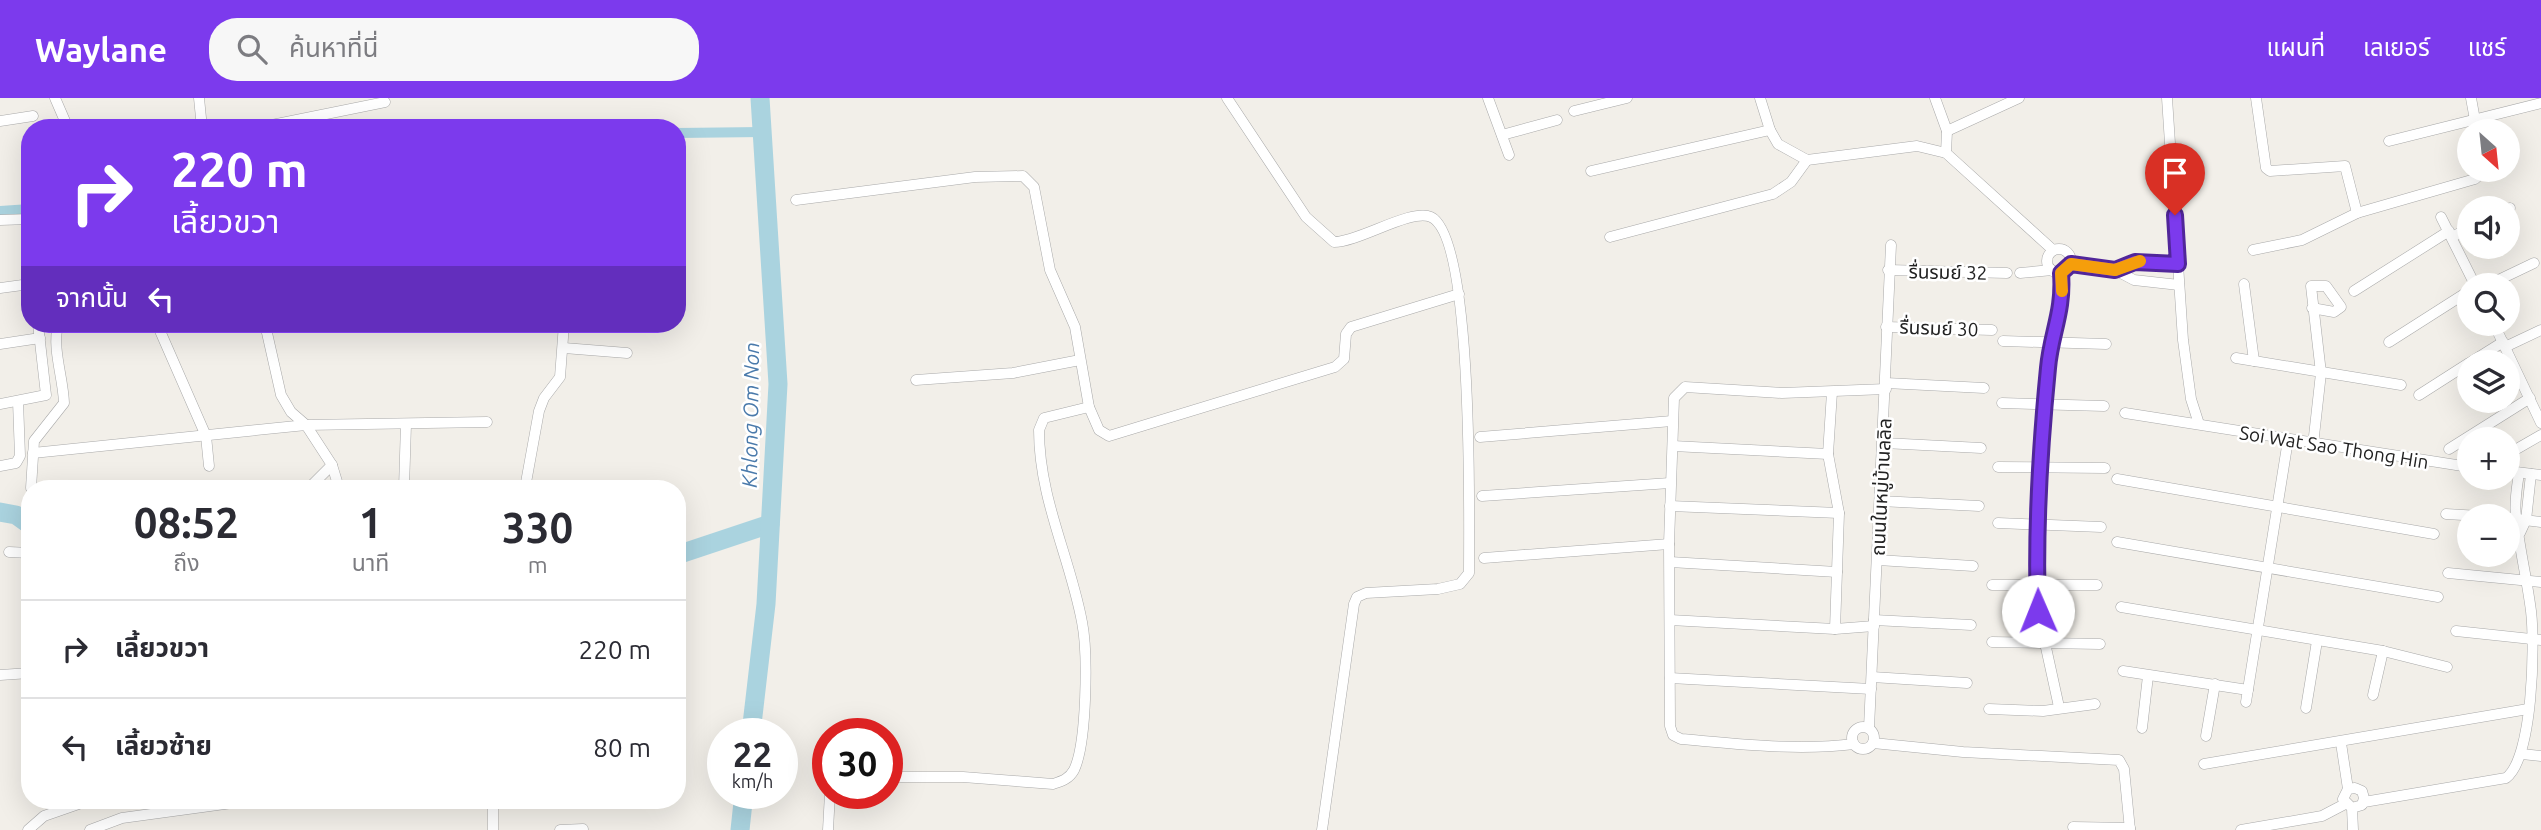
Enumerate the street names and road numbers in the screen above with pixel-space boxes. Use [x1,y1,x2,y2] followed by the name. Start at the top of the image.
[1908,258,1988,284] street label: รื่นรมย์ 32
[1899,314,1979,340] street label: รื่นรมย์ 30
[1866,418,1898,557] street label: ถนนในหมู่บ้านลลิล
[2238,421,2430,473] street label: Soi Wat Sao Thong Hin

